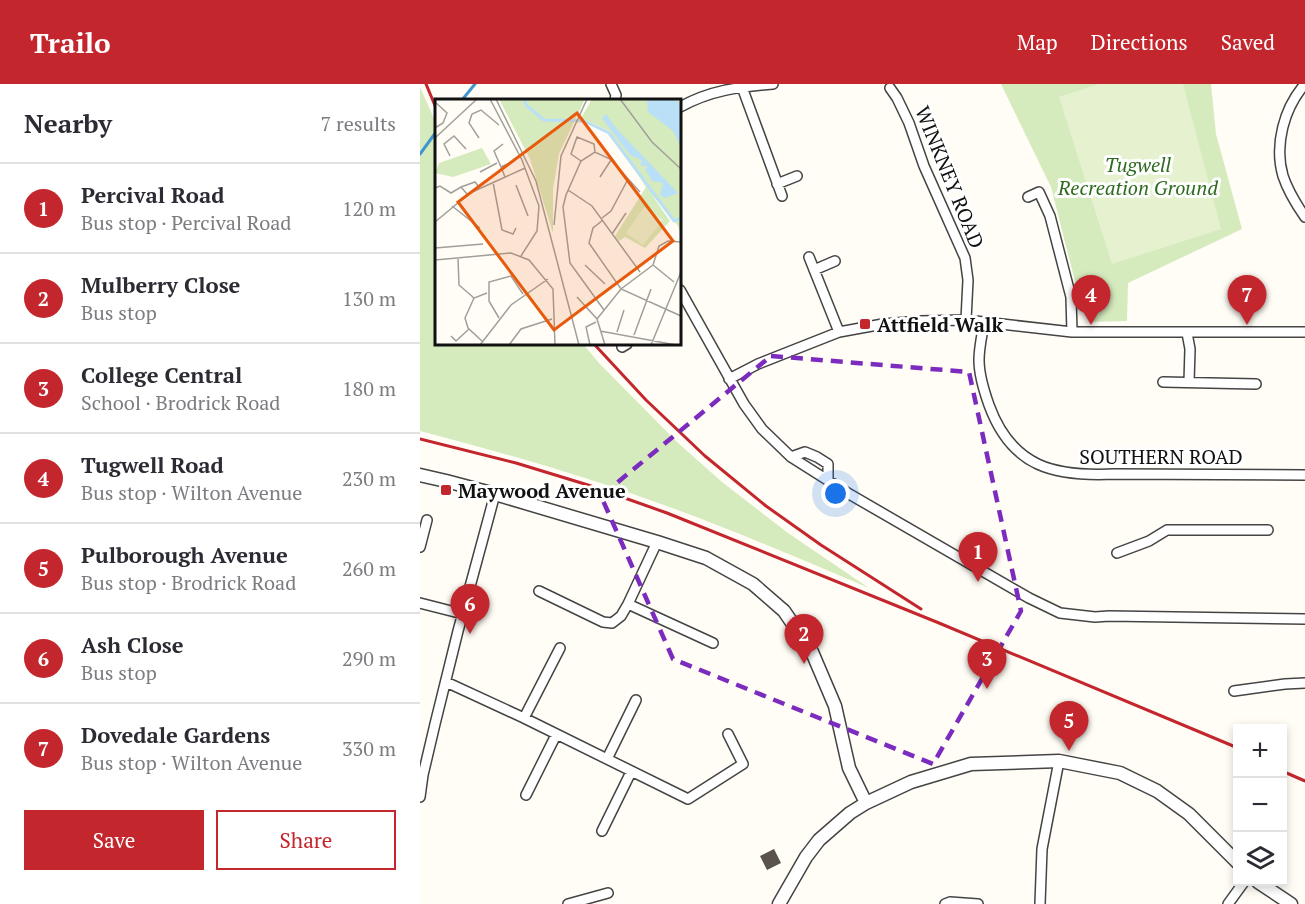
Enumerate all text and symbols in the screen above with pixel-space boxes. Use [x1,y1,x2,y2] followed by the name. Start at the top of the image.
[30,24,111,61] text: Trailo
[1017,28,1058,56] text: Map
[1091,28,1188,56] text: Directions
[1221,28,1275,56] text: Saved
[435,99,681,345] inset map
[909,102,991,252] street label: WINKNEY ROAD
[24,106,112,140] text: Nearby
[321,110,396,137] text: 7 results
[1057,151,1218,201] park label: Tugwell Recreation Ground
[81,180,224,209] text: Percival Road
[38,195,49,222] text: 1
[342,195,396,222] text: 120 m
[81,209,291,236] text: Bus stop · Percival Road
[81,270,240,299] text: Mulberry Close
[1072,276,1110,325] pin: 4
[1228,276,1266,325] pin: 7
[38,285,49,312] text: 2
[342,285,396,312] text: 130 m
[81,299,157,326] text: Bus stop
[877,311,1003,338] place label: Attfield Walk
[858,317,872,331] marker: Attfield Walk
[81,360,242,389] text: College Central
[38,375,49,402] text: 3
[342,375,396,402] text: 180 m
[81,389,280,416] text: School · Brodrick Road
[1079,443,1243,470] street label: SOUTHERN ROAD
[81,450,224,479] text: Tugwell Road
[38,465,49,492] text: 4
[342,465,396,492] text: 230 m
[458,477,626,504] place label: Maywood Avenue
[81,479,302,506] text: Bus stop · Wilton Avenue
[821,479,850,508] your location
[439,483,453,497] marker: Maywood Avenue
[958,532,998,582] pin: 1
[81,540,288,569] text: Pulborough Avenue
[38,555,49,582] text: 5
[342,555,396,582] text: 260 m
[81,569,296,596] text: Bus stop · Brodrick Road
[451,584,490,634] pin: 6
[784,614,824,664] pin: 2
[81,630,183,659] text: Ash Close
[968,640,1006,689] pin: 3
[38,645,49,672] text: 6
[342,645,396,672] text: 290 m
[81,659,157,686] text: Bus stop
[1050,702,1088,751] pin: 5
[81,720,270,749] text: Dovedale Gardens
[1233,724,1287,886] map controls
[1233,724,1287,778] button: +
[38,735,49,762] text: 7
[342,735,396,762] text: 330 m
[81,749,302,776] text: Bus stop · Wilton Avenue
[1233,778,1287,832] button: −
[24,810,204,870] button: Save
[216,810,396,870] button: Share
[1233,832,1287,886] button: layers

